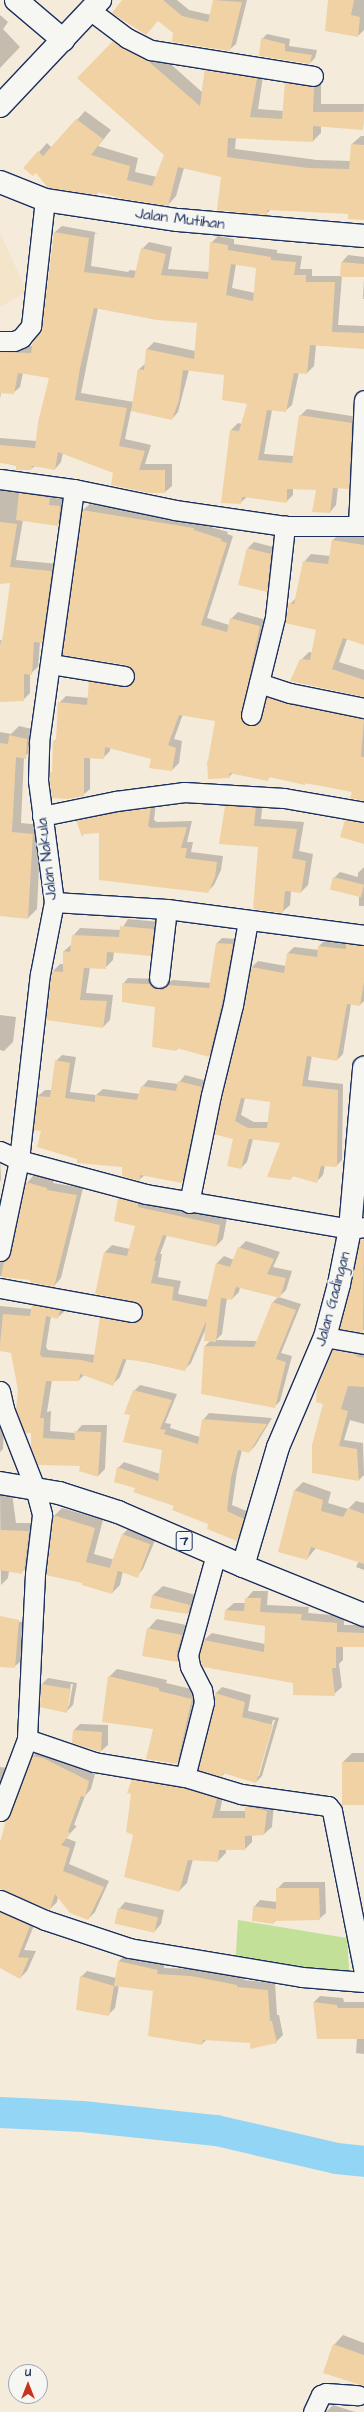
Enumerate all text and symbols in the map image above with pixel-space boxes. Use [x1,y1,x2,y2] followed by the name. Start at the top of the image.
[134,205,226,233] street label: Jalan Mutihan
[33,817,61,901] street label: Jalan Nakula
[312,1250,354,1348] street label: Jalan Gadingan
[175,1529,193,1553] road number: 7
[8,2364,48,2404] north arrow
[25,2365,31,2380] text: U

